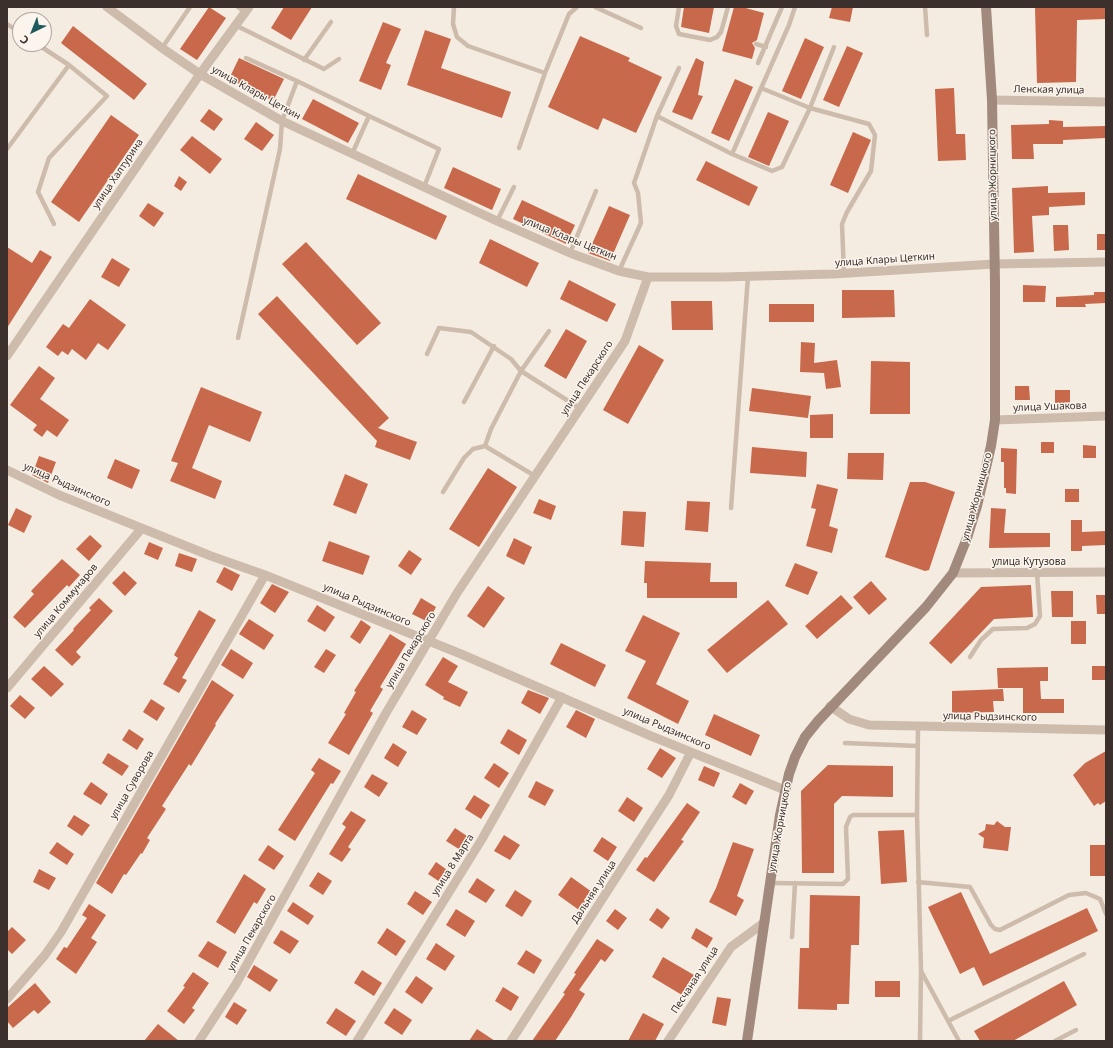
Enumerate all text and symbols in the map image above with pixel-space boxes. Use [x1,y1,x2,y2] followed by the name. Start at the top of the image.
[12,12,52,52] north arrow
[16,33,32,48] text: С
[209,64,303,122] street label: улица Клары Цеткин
[1013,83,1085,97] street label: Ленская улица
[986,129,1000,221] street label: улица Жорницкого
[90,137,146,211] street label: улица Халтурина
[521,215,619,263] street label: улица Клары Цеткин
[835,251,935,269] street label: улица Клары Цеткин
[558,338,616,418] street label: улица Пекарского
[1013,400,1087,414] street label: улица Ушакова
[959,451,995,543] street label: улица Жорницкого
[22,460,112,510] street label: улица Рыдзинского
[992,556,1066,568] street label: улица Кутузова
[32,562,100,640] street label: улица Коммунаров
[321,581,413,629] street label: улица Рыдзинского
[384,610,438,690] street label: улица Пекарского
[621,705,713,753] street label: улица Рыдзинского
[943,710,1037,724] street label: улица Рыдзинского
[107,749,157,821] street label: улица Суворова
[766,781,794,873] street label: улица Жорницкого
[429,832,477,898] street label: улица 8 Марта
[569,858,619,926] street label: Дальняя улица
[225,892,279,974] street label: улица Пекарского
[669,944,721,1016] street label: Песчаная улица

